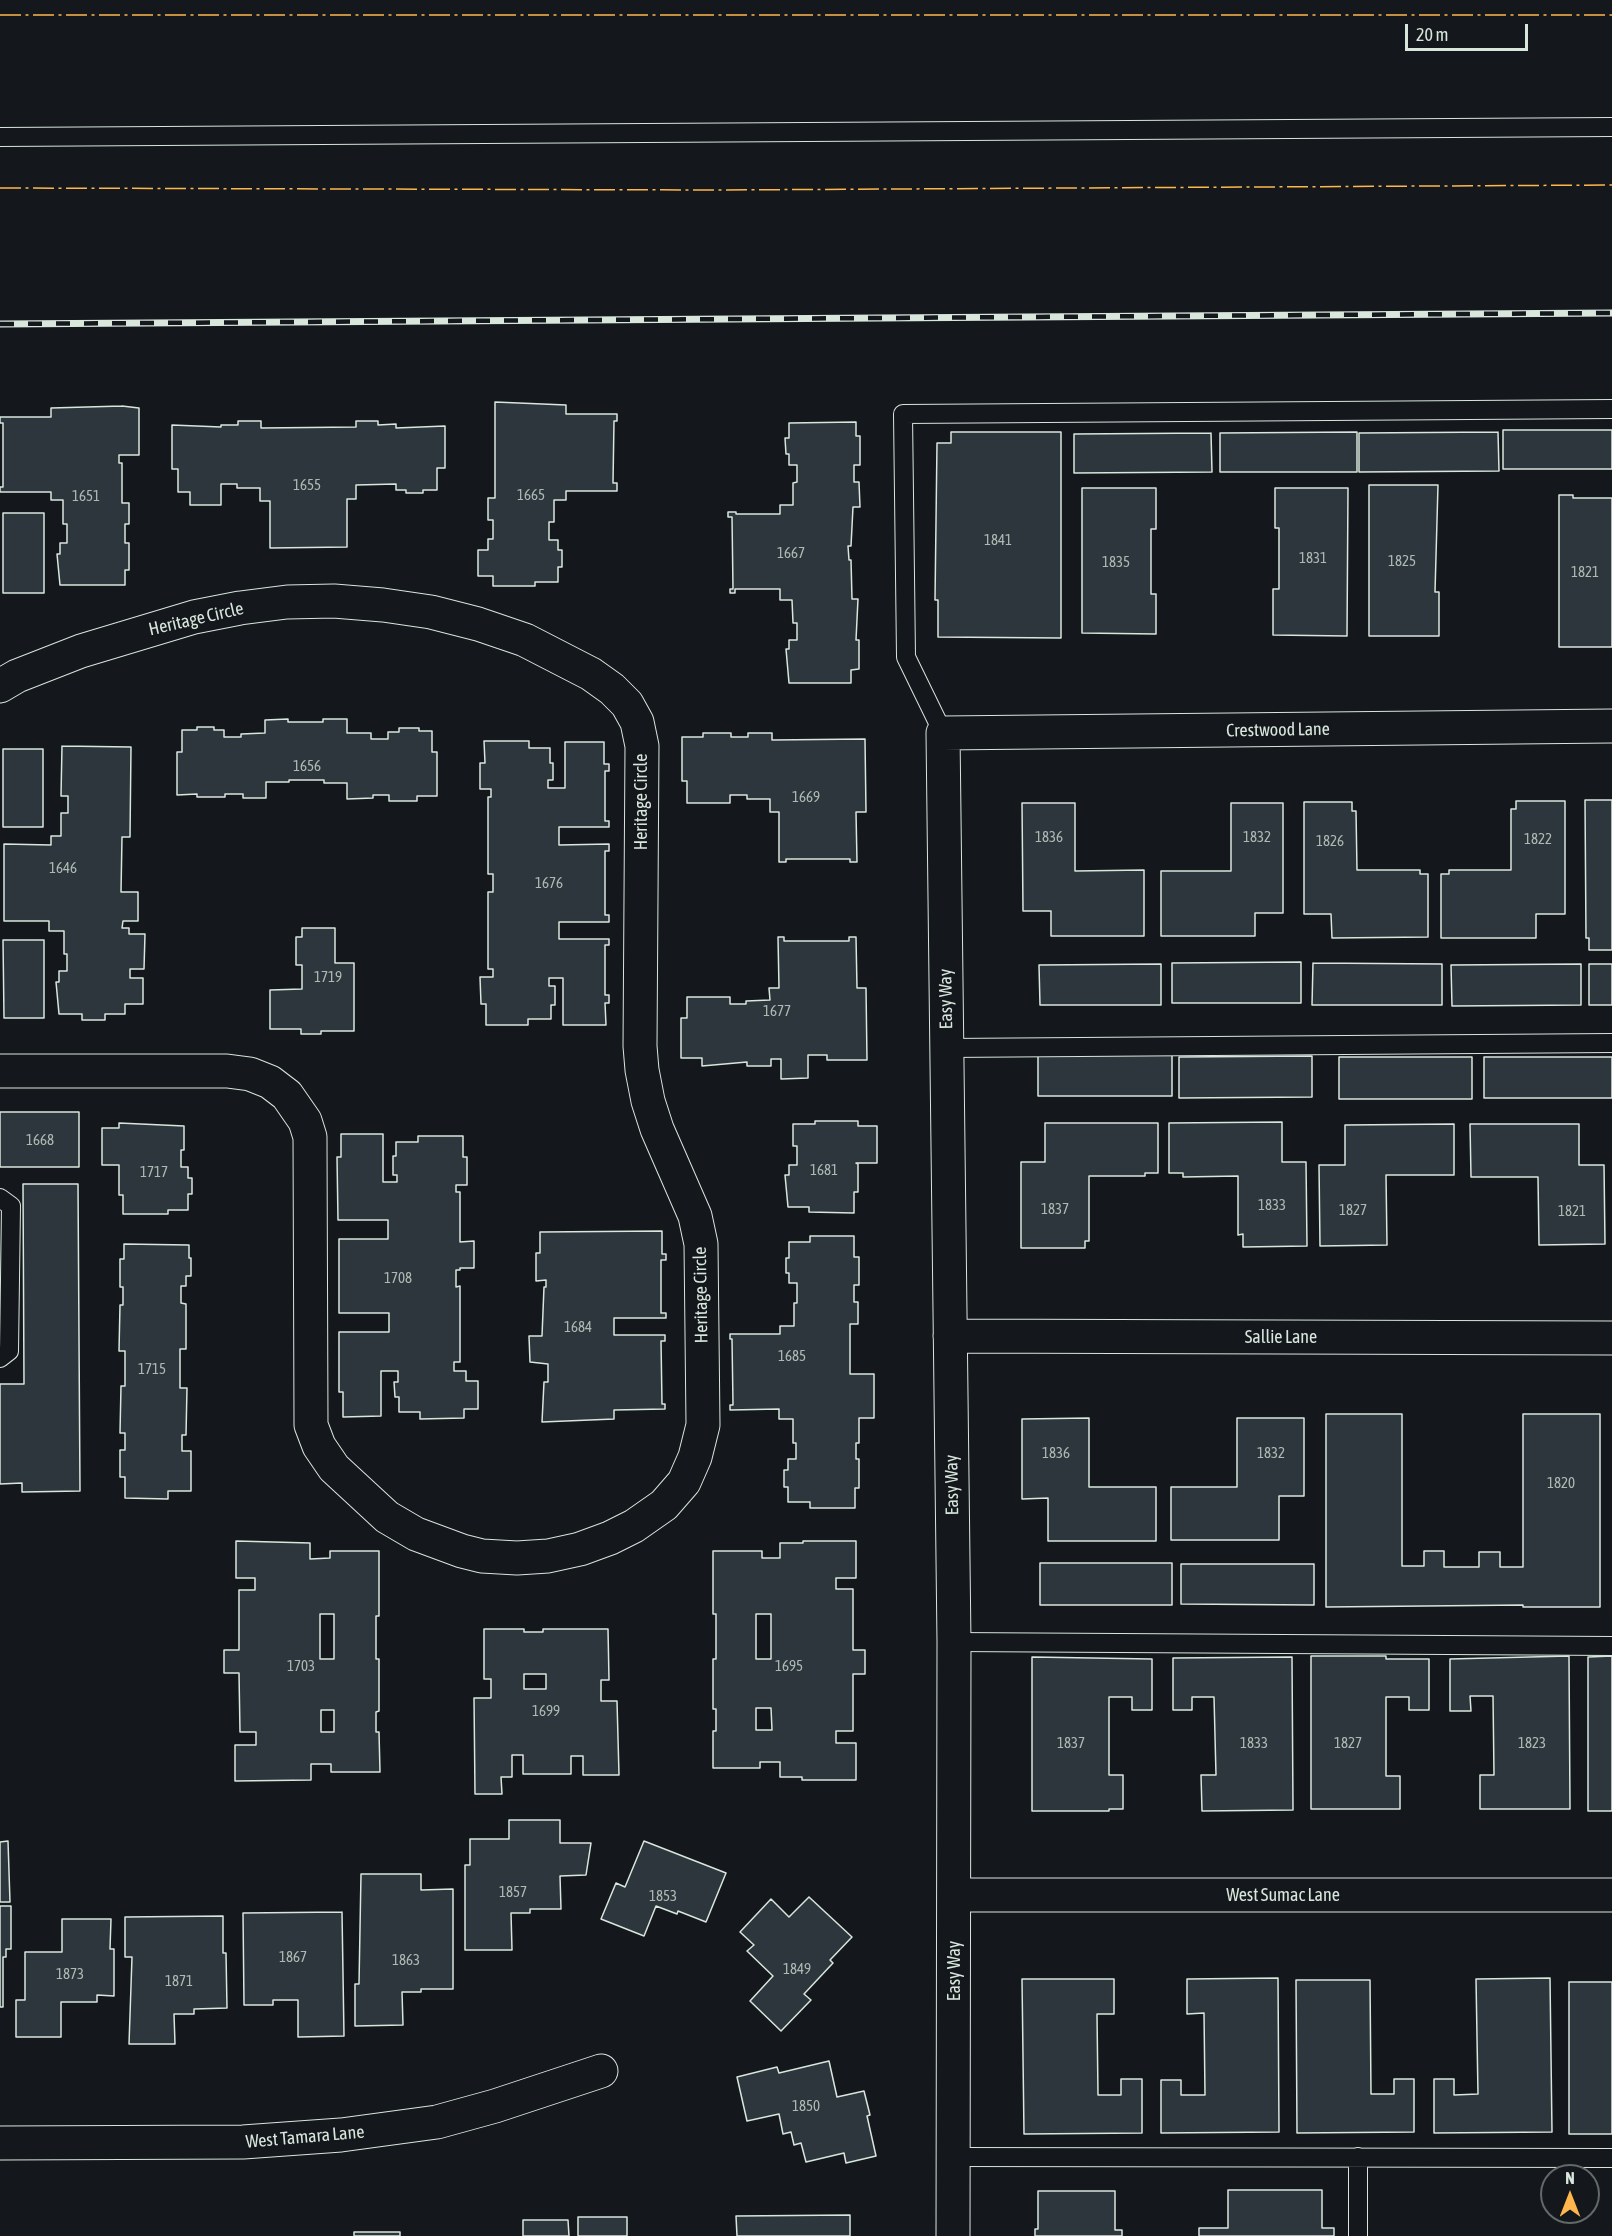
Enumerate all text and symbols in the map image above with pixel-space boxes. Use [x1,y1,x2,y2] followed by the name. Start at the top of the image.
[1408,12,1531,50] scale bar
[1416,24,1448,45] text: 20 m
[293,476,321,494] house number: 1655
[517,486,545,504] house number: 1665
[72,487,100,505] house number: 1651
[984,531,1012,549] house number: 1841
[777,544,805,562] house number: 1667
[1299,549,1327,567] house number: 1831
[1388,552,1416,570] house number: 1825
[1102,553,1130,571] house number: 1835
[1571,563,1599,581] house number: 1821
[146,598,246,640] street label: Heritage Circle
[1226,718,1330,742] street label: Crestwood Lane
[630,754,652,850] street label: Heritage Circle
[293,757,321,775] house number: 1656
[792,788,820,806] house number: 1669
[1035,828,1063,846] house number: 1836
[1243,828,1271,846] house number: 1832
[1524,830,1552,848] house number: 1822
[1316,832,1344,850] house number: 1826
[49,859,77,877] house number: 1646
[535,874,563,892] house number: 1676
[314,968,342,986] house number: 1719
[935,969,957,1029] street label: Easy Way
[763,1002,791,1020] house number: 1677
[26,1131,54,1149] house number: 1668
[810,1161,838,1179] house number: 1681
[140,1163,168,1181] house number: 1717
[1258,1196,1286,1214] house number: 1833
[1041,1200,1069,1218] house number: 1837
[1339,1201,1367,1219] house number: 1827
[1558,1202,1586,1220] house number: 1821
[689,1247,713,1343] street label: Heritage Circle
[384,1269,412,1287] house number: 1708
[564,1318,592,1336] house number: 1684
[1245,1326,1317,1348] street label: Sallie Lane
[778,1347,806,1365] house number: 1685
[138,1360,166,1378] house number: 1715
[1042,1444,1070,1462] house number: 1836
[1257,1444,1285,1462] house number: 1832
[941,1455,963,1515] street label: Easy Way
[1547,1474,1575,1492] house number: 1820
[287,1657,315,1675] house number: 1703
[775,1657,803,1675] house number: 1695
[532,1702,560,1720] house number: 1699
[1057,1734,1085,1752] house number: 1837
[1240,1734,1268,1752] house number: 1833
[1334,1734,1362,1752] house number: 1827
[1518,1734,1546,1752] house number: 1823
[499,1883,527,1901] house number: 1857
[1226,1884,1340,1906] street label: West Sumac Lane
[649,1887,677,1905] house number: 1853
[943,1941,965,2001] street label: Easy Way
[279,1948,307,1966] house number: 1867
[392,1951,420,1969] house number: 1863
[783,1960,811,1978] house number: 1849
[56,1965,84,1983] house number: 1873
[165,1972,193,1990] house number: 1871
[792,2097,820,2115] house number: 1850
[245,2121,365,2153] street label: West Tamara Lane
[1540,2164,1600,2224] north arrow
[1565,2169,1575,2187] text: N

